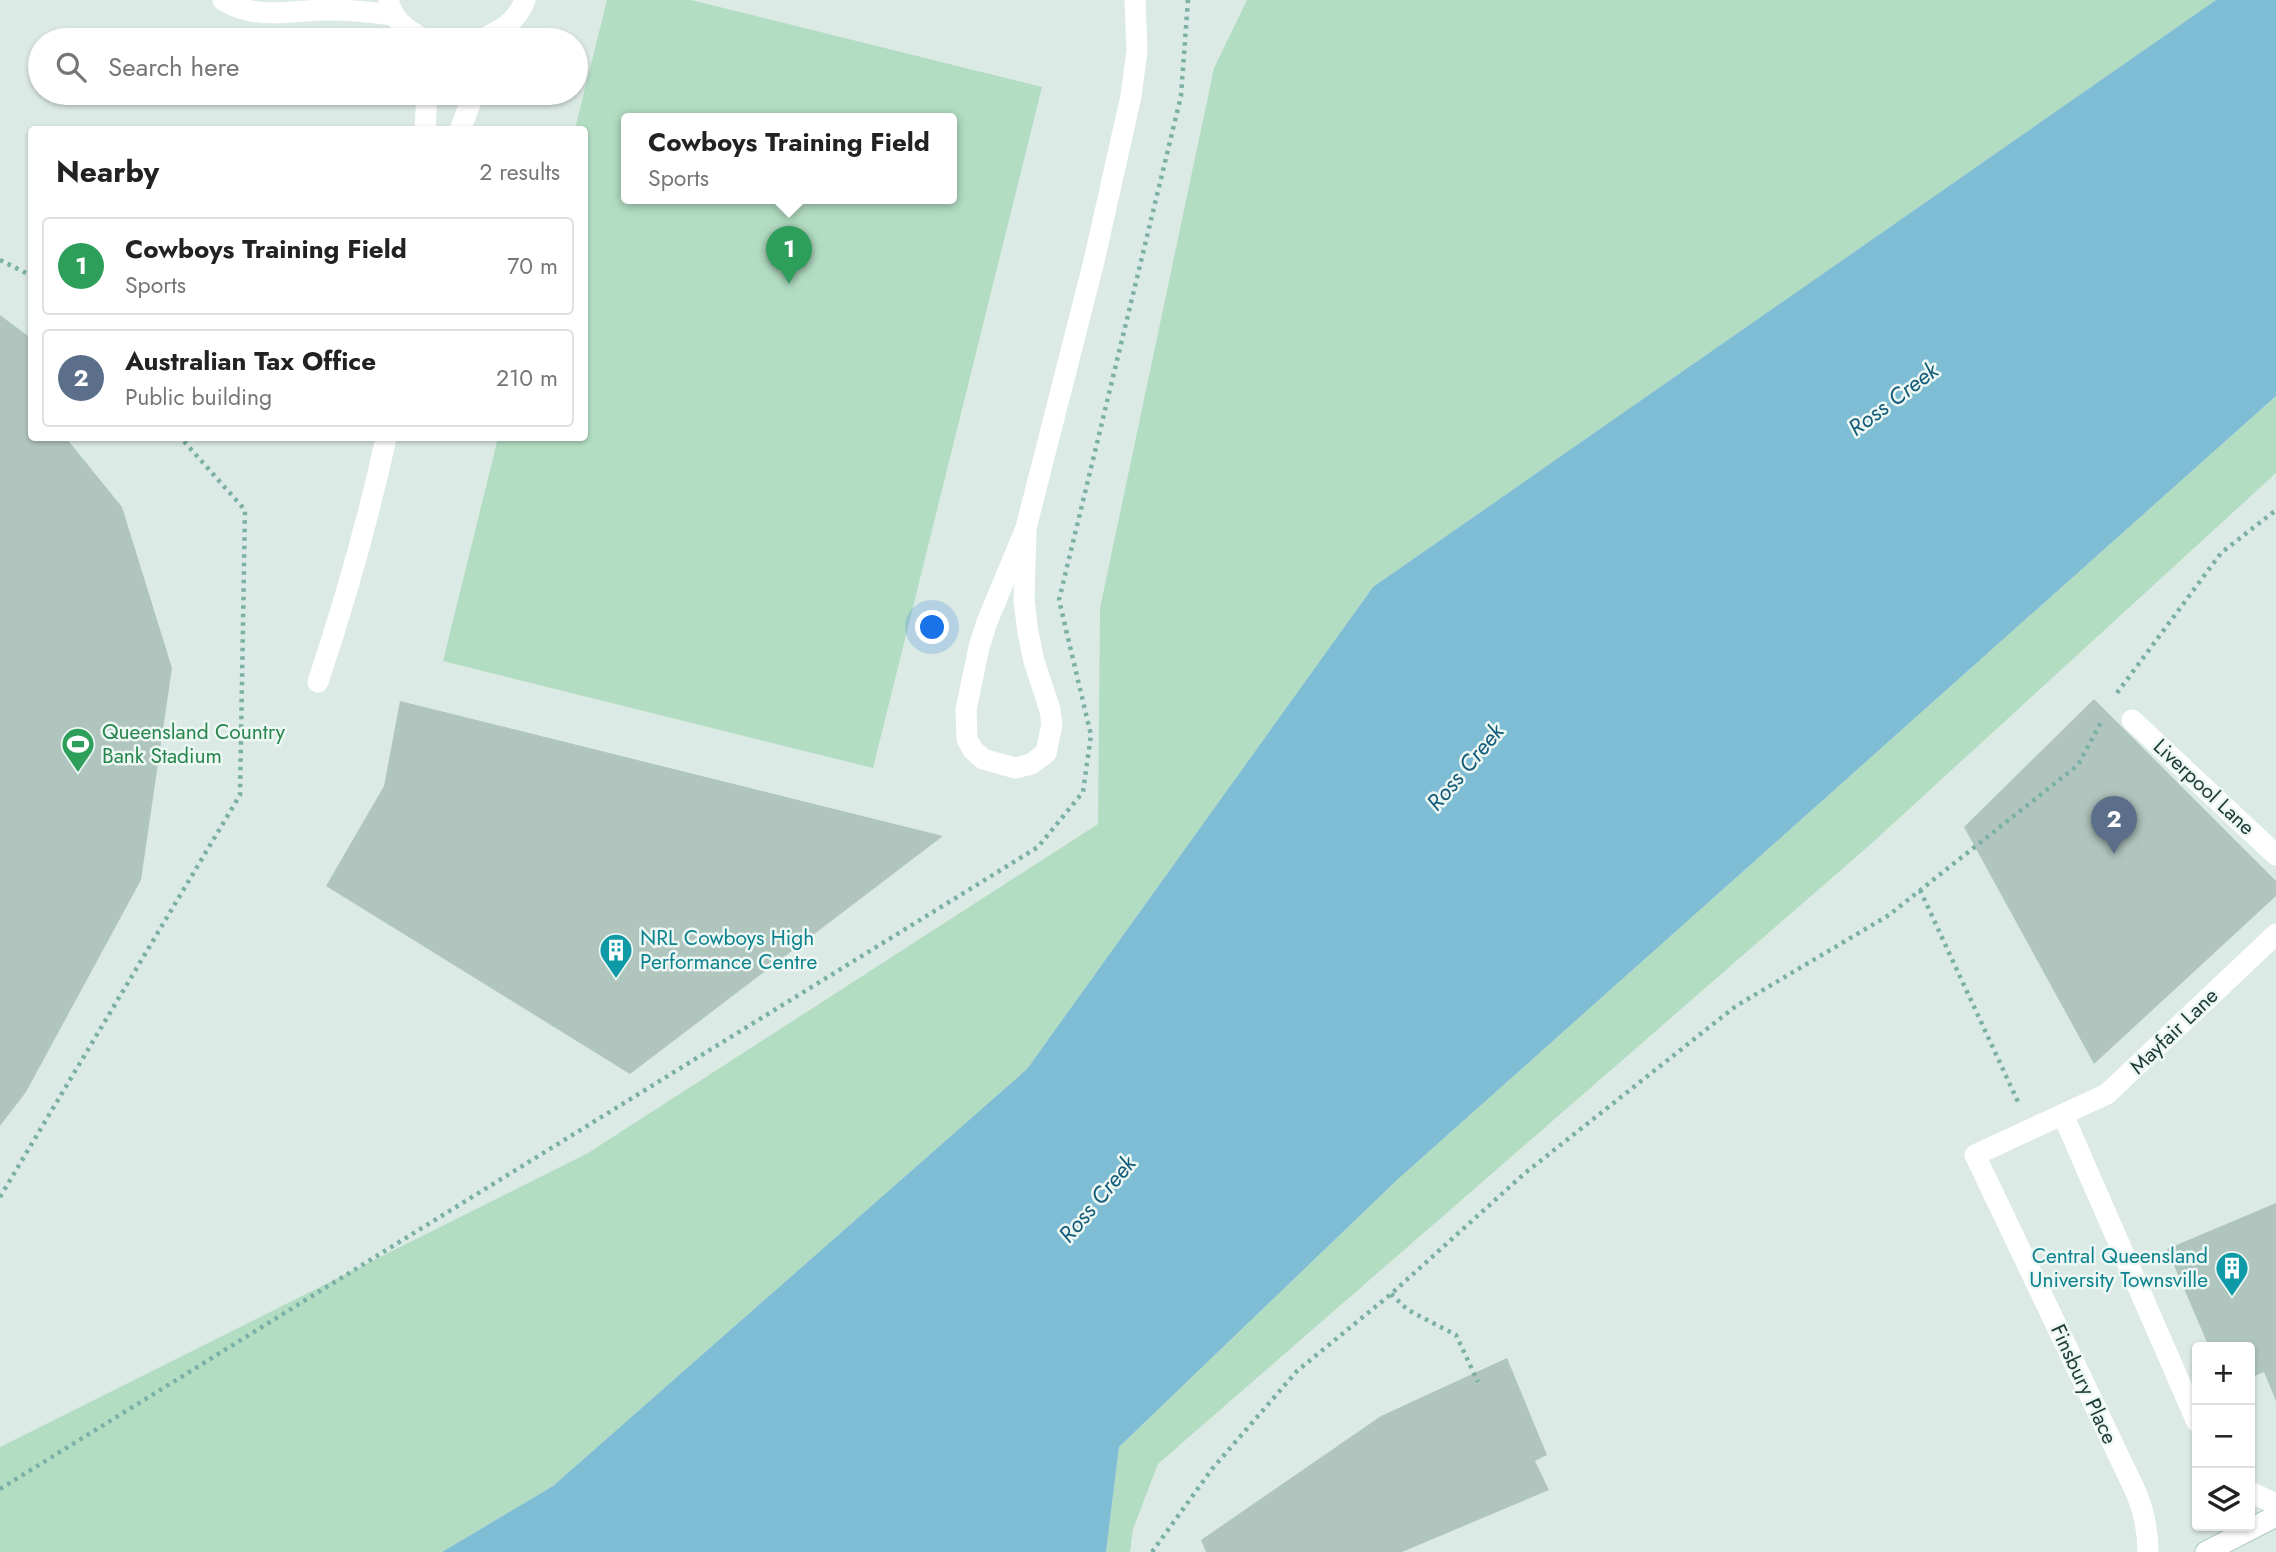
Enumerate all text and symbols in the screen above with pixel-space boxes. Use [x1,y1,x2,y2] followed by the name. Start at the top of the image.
[28,28,588,105] search box
[52,48,90,86] icon: search
[108,48,240,86] text: Search here
[621,113,957,204] popup
[648,123,930,161] text: Cowboys Training Field
[56,150,159,193] text: Nearby
[479,155,560,189] text: 2 results
[648,161,709,195] text: Sports
[766,226,812,284] pin: 1
[125,230,407,268] text: Cowboys Training Field
[75,249,87,283] text: 1
[507,249,558,283] text: 70 m
[125,268,186,302] text: Sports
[125,342,376,380] text: Australian Tax Office
[1841,353,1946,444] water label: Ross Creek
[73,361,89,395] text: 2
[496,361,558,395] text: 210 m
[125,380,272,414] text: Public building
[915,610,949,644] your location
[1418,715,1513,818] water label: Ross Creek
[102,717,286,771] place label: Queensland Country Bank Stadium
[59,725,97,774] sports icon: Queensland Country Bank Stadium
[2146,732,2262,842] street label: Liverpool Lane
[2091,796,2137,854] pin: 2
[640,923,817,977] place label: NRL Cowboys High Performance Centre
[597,931,635,980] building icon: NRL Cowboys High Performance Centre
[2123,981,2225,1081] street label: Mayfair Lane
[1050,1147,1145,1250] water label: Ross Creek
[2029,1241,2208,1295] place label: Central Queensland University Townsville
[2213,1249,2251,1298] building icon: Central Queensland University Townsville
[2043,1319,2125,1449] street label: Finsbury Place
[2192,1342,2255,1531] map controls
[2192,1342,2255,1405] button: +
[2192,1405,2255,1468] button: −
[2192,1468,2255,1531] button: layers

